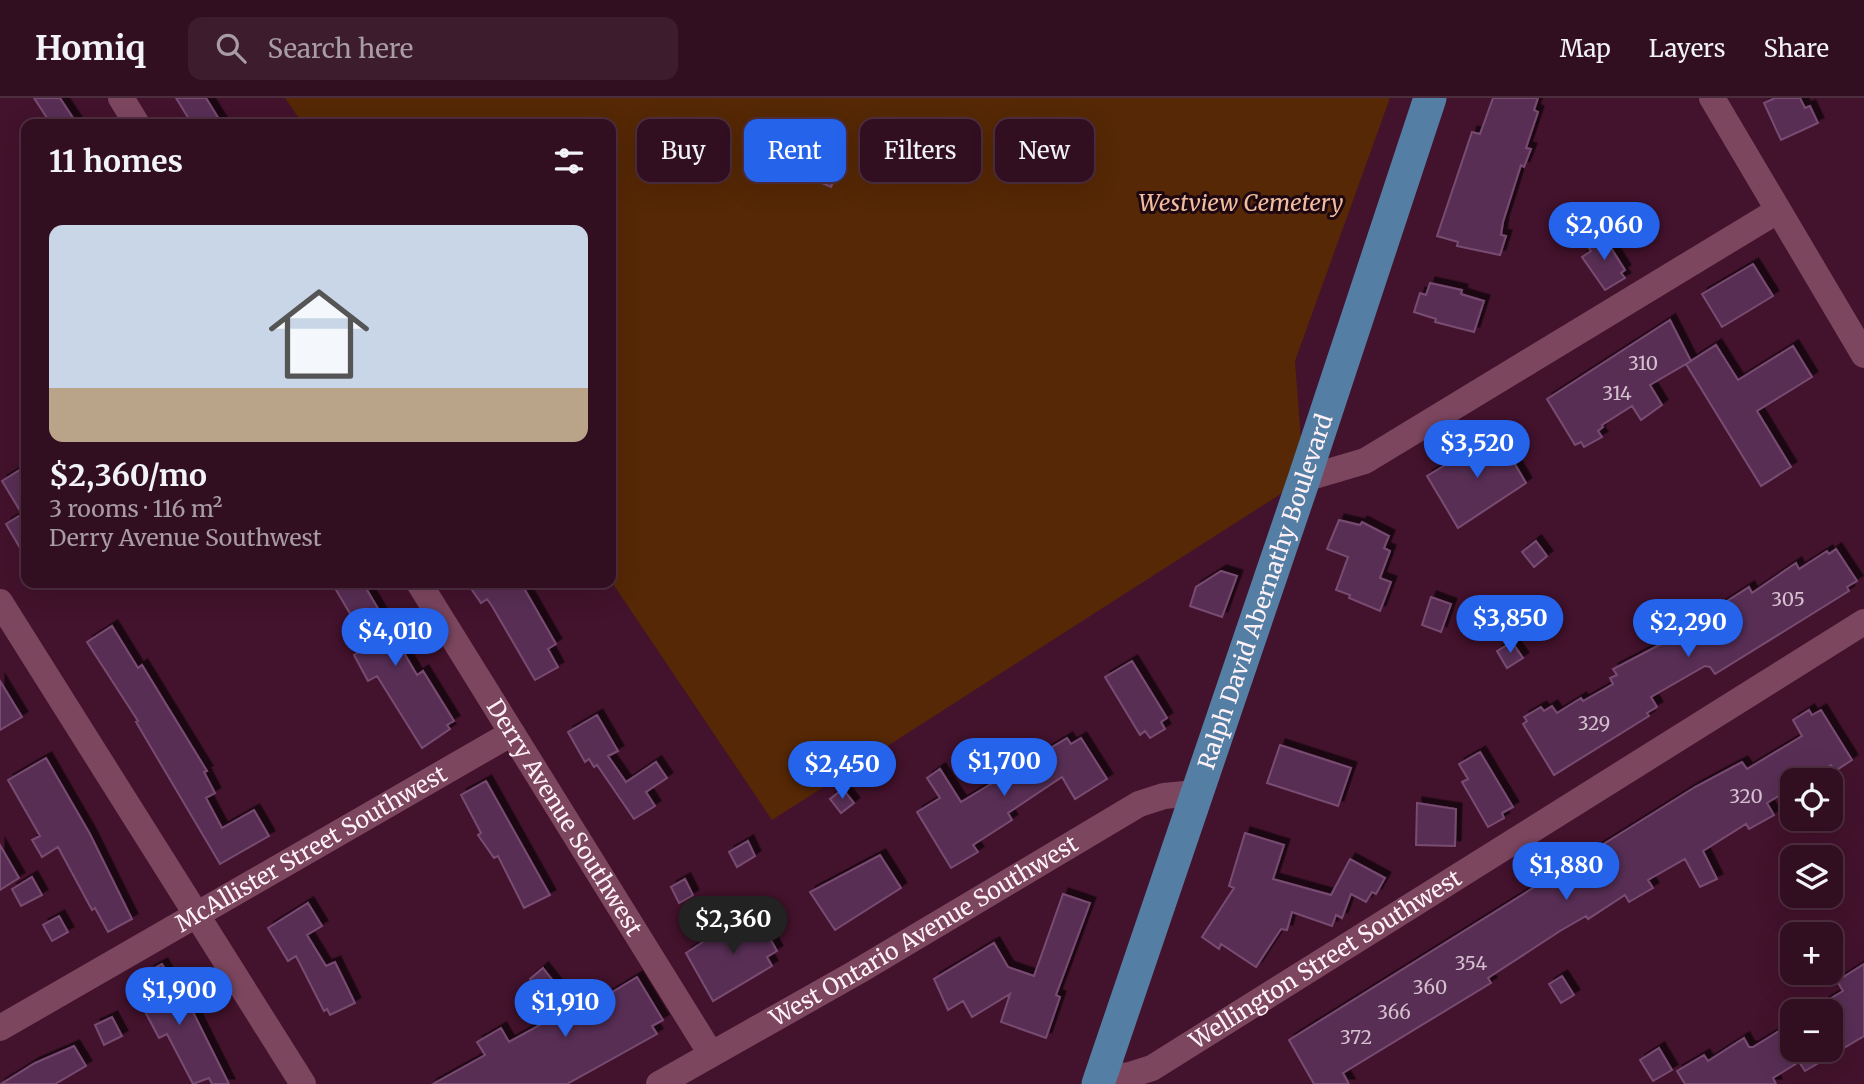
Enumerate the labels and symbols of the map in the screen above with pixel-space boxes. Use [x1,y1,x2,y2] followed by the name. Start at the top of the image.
[1139,188,1343,217] park label: Westview Cemetery
[1547,202,1661,262] pin: $2,060
[1628,351,1658,375] house number: 310
[1602,381,1632,405] house number: 314
[1191,410,1339,773] street label: Ralph David Abernathy Boulevard
[1420,420,1534,480] pin: $3,520
[1771,587,1805,611] house number: 305
[1453,596,1567,655] pin: $3,850
[1631,600,1745,659] pin: $2,290
[338,608,452,668] pin: $4,010
[481,694,649,941] street label: Derry Avenue Southwest
[1578,711,1610,735] house number: 329
[947,738,1061,798] pin: $1,700
[785,742,899,801] pin: $2,450
[170,759,452,938] street label: McAllister Street Southwest
[1729,784,1763,808] house number: 320
[764,829,1083,1033] street label: West Ontario Avenue Southwest
[1509,842,1623,902] pin: $1,880
[1183,863,1467,1056] street label: Wellington Street Southwest
[676,896,790,956] pin: $2,360
[1455,951,1487,975] house number: 354
[122,968,236,1027] pin: $1,900
[1413,975,1447,999] house number: 360
[508,979,622,1039] pin: $1,910
[1377,1000,1411,1024] house number: 366
[1340,1025,1372,1049] house number: 372

